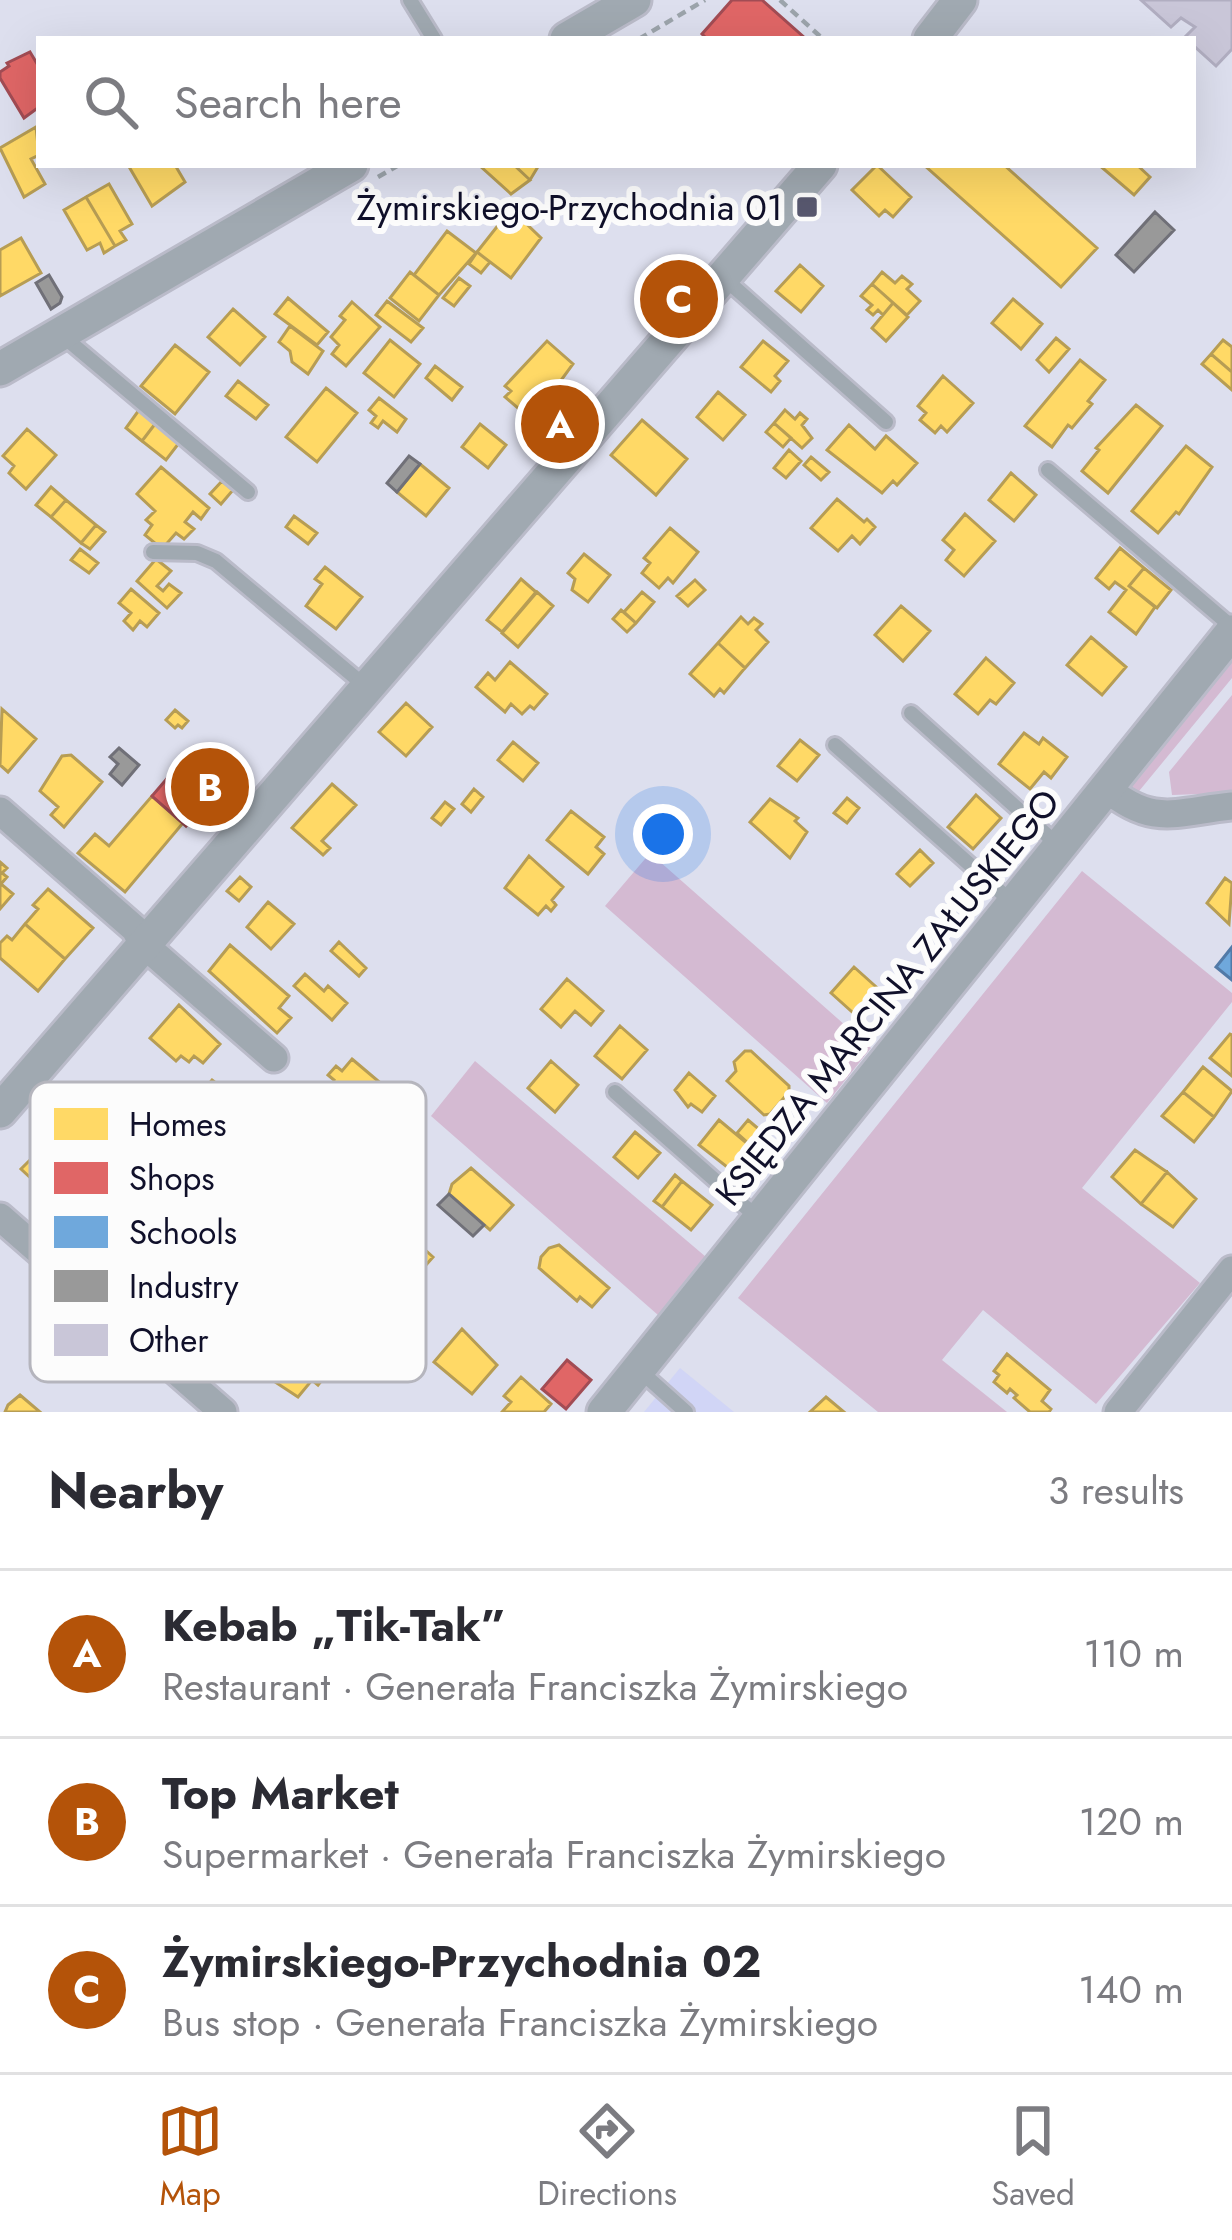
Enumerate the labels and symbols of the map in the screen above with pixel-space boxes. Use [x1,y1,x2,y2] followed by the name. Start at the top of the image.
[356,181,783,233] place label: Żymirskiego-Przychodnia 01
[794,194,820,220] marker: Żymirskiego-Przychodnia 01
[640,254,718,344] pin: C
[521,379,599,469] pin: A
[171,742,249,832] pin: B
[702,778,1072,1216] street label: KSIĘDZA MARCINA ZAŁUSKIEGO
[633,804,693,864] your location
[30,1082,426,1382] legend
[129,1101,227,1148] text: Homes
[129,1155,215,1202] text: Shops
[129,1209,237,1256] text: Schools
[129,1263,239,1310] text: Industry
[129,1317,209,1364] text: Other

